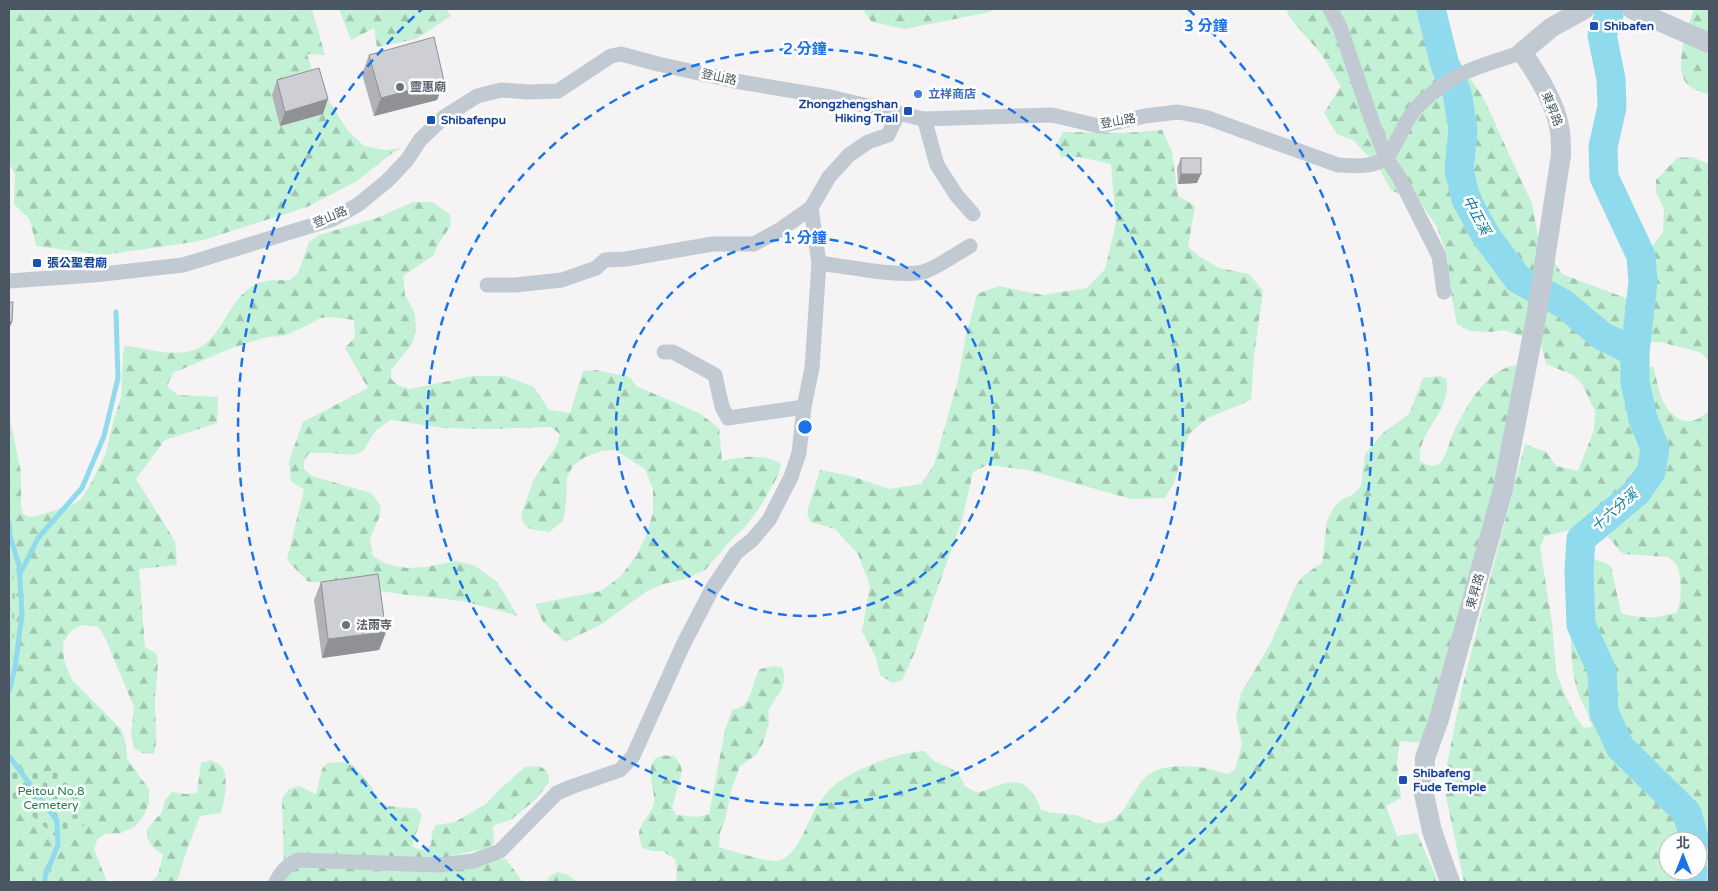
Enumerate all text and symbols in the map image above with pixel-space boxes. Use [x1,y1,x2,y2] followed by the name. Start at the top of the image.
[1184,17,1228,35] text: 3 分鐘
[1604,19,1654,33] place label: Shibafen
[1588,20,1600,32] marker: Shibafen
[783,40,827,58] text: 2 分鐘
[700,66,738,88] street label: 登山路
[410,80,446,94] place label: 靈惠廟
[394,81,406,93] marker: 靈惠廟
[928,87,976,101] place label: 立祥商店
[912,88,924,100] marker: 立祥商店
[1539,90,1565,128] street label: 東昇路
[799,97,898,126] place label: Zhongzhengshan Hiking Trail
[902,105,914,117] marker: Zhongzhengshan Hiking Trail
[1099,111,1137,131] street label: 登山路
[441,113,506,128] place label: Shibafenpu
[425,114,437,126] marker: Shibafenpu
[1459,193,1495,240] water label: 中正溪
[311,204,349,230] street label: 登山路
[783,229,827,247] text: 1 分鐘
[47,256,107,270] place label: 張公聖君廟
[31,257,43,269] marker: 張公聖君廟
[796,418,814,436] centre of rings
[1588,484,1643,535] water label: 十六分溪
[1463,572,1487,610] street label: 東昇路
[356,618,392,632] place label: 法雨寺
[340,619,352,631] marker: 法雨寺
[1413,766,1487,795] place label: Shibafeng Fude Temple
[1397,774,1409,786] marker: Shibafeng Fude Temple
[17,784,85,812] park label: Peitou No.8 Cemetery
[1658,831,1708,881] north arrow
[1676,835,1690,852] text: 北

